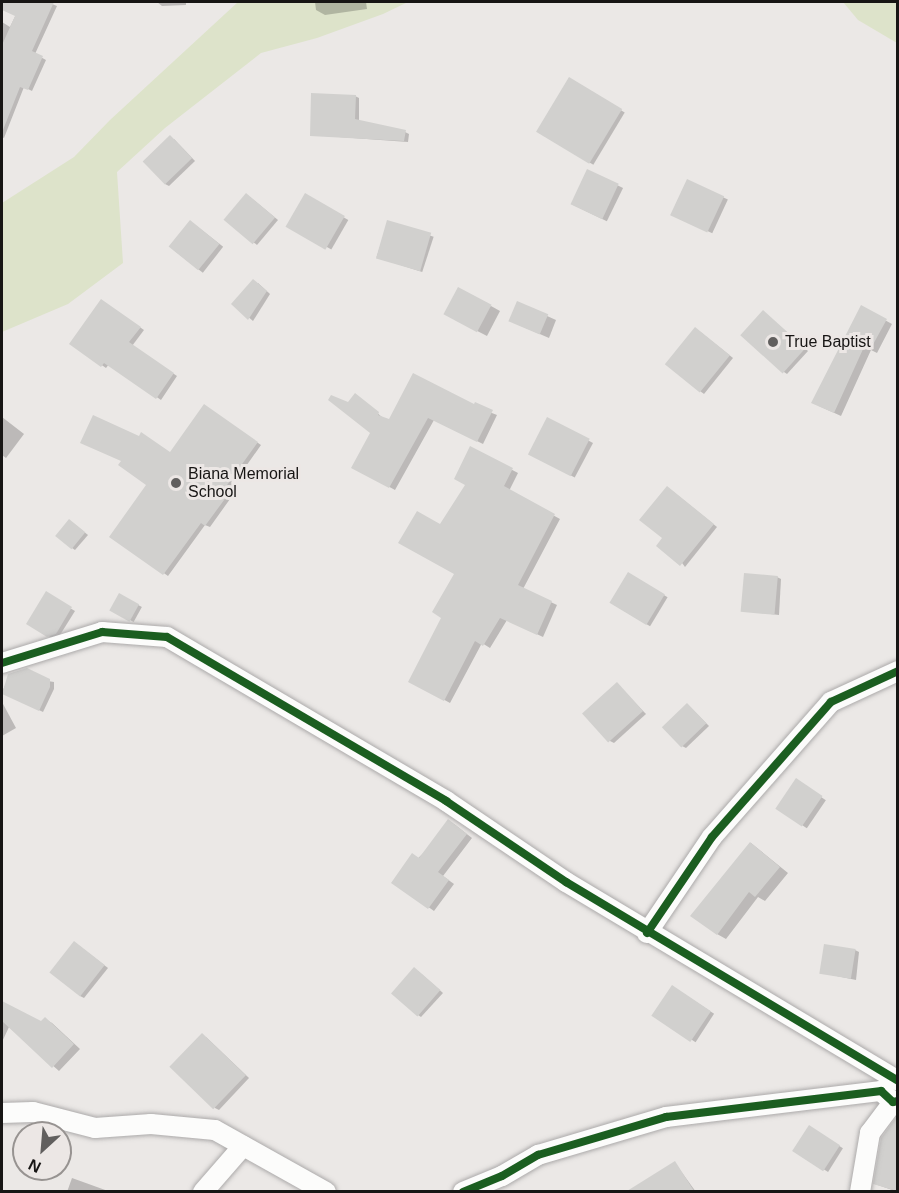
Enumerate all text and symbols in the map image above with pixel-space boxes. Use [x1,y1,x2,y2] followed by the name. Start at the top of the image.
[785,332,871,352] place label: True Baptist
[766,335,780,349] marker: True Baptist
[188,464,299,502] place label: Biana Memorial School
[169,476,183,490] marker: Biana Memorial School
[12,1121,72,1181] north arrow
[26,1156,44,1176] text: N

